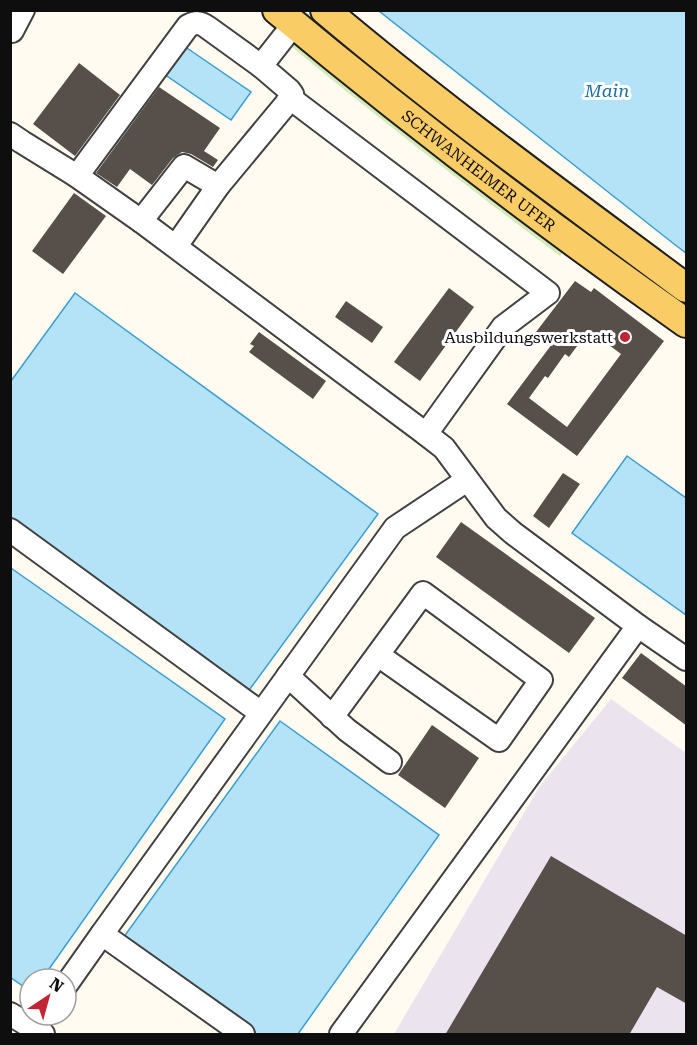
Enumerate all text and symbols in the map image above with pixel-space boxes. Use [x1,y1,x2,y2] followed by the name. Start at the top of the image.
[584,80,629,101] water label: Main
[398,106,560,235] street label: SCHWANHEIMER UFER
[445,328,613,347] place label: Ausbildungswerkstatt
[618,330,632,344] marker: Ausbildungswerkstatt
[18,967,78,1027] north arrow
[46,974,67,997] text: N

